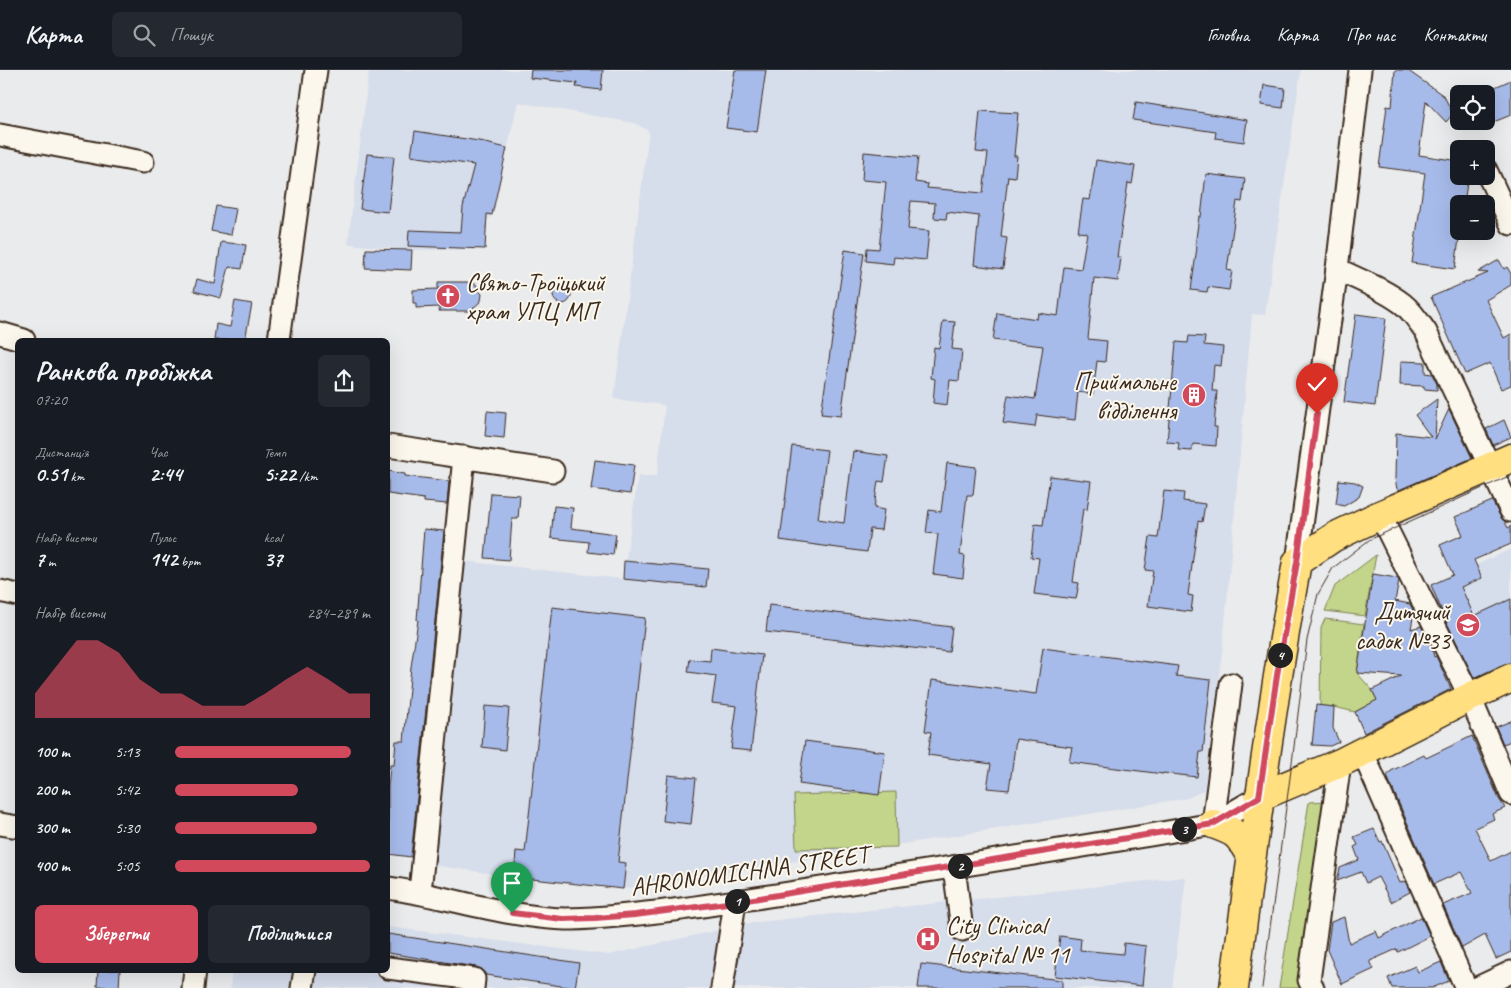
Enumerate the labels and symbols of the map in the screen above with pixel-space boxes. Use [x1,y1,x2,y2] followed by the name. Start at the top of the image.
[466,267,606,328] place label: Свято-Троїцький храм УПЦ МП
[435,283,461,309] church icon: Свято-Троїцький храм УПЦ МП
[1296,363,1338,414] pin
[1074,366,1178,427] place label: Приймальне відділення
[1181,382,1207,408] building icon: Приймальне відділення
[1355,596,1452,657] place label: Дитячий садок №33
[1455,612,1481,638] school or university icon: Дитячий садок №33
[1268,642,1292,668] pin: 4
[1172,816,1196,842] pin: 3
[628,838,876,903] street label: AHRONOMICHNA STREET
[948,854,972,878] pin: 2
[491,862,533,913] pin
[724,888,750,914] pin: 1
[946,910,1071,971] place label: City Clinical Hospital № 11
[915,926,941,952] hospital icon: City Clinical Hospital № 11

